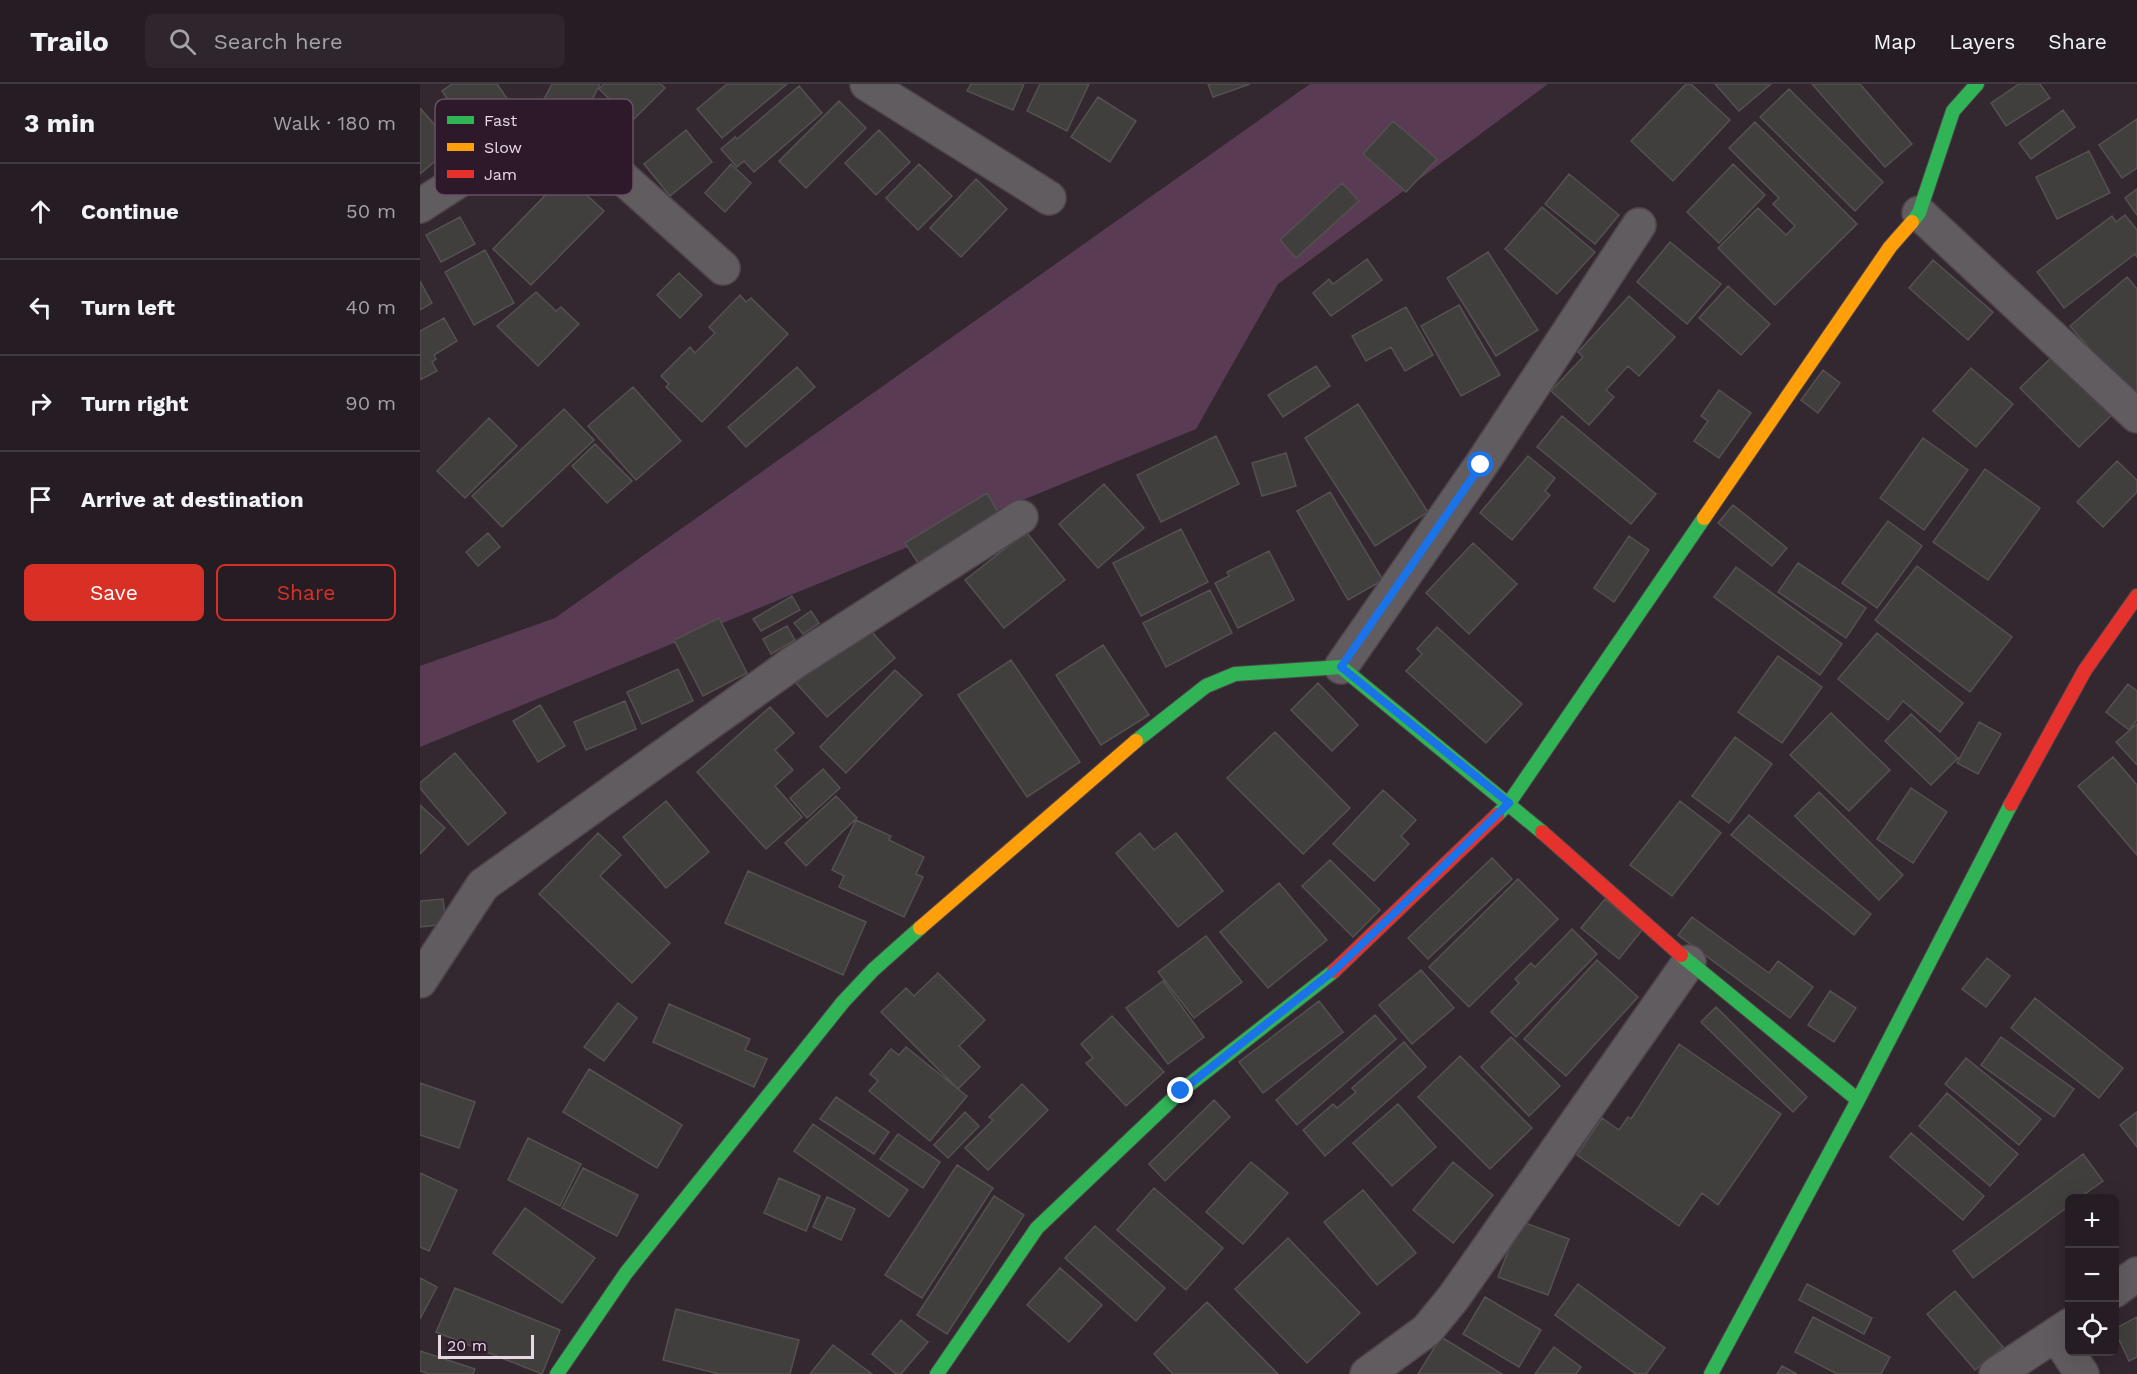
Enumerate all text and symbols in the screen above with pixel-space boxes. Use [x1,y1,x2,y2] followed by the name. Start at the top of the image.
[145,14,565,68] search box
[30,25,109,58] text: Trailo
[166,25,199,58] icon: search
[214,29,343,54] text: Search here
[1873,29,1916,54] text: Map
[1949,29,2015,54] text: Layers
[2048,29,2107,54] text: Share
[435,99,633,195] legend
[24,108,95,138] text: 3 min
[273,111,396,135] text: Walk · 180 m
[484,111,517,130] text: Fast
[484,138,522,157] text: Slow
[484,165,517,184] text: Jam
[24,195,57,228] icon: ahead
[81,199,179,224] text: Continue
[346,199,396,223] text: 50 m
[24,291,57,324] icon: left
[81,295,175,320] text: Turn left
[345,295,396,319] text: 40 m
[24,387,57,420] icon: right
[81,391,188,416] text: Turn right
[345,391,396,415] text: 90 m
[1467,451,1493,477] route start
[24,483,57,516] icon: arrive
[81,487,304,512] text: Arrive at destination
[24,564,204,621] button: Save
[216,564,396,621] button: Share
[1167,1077,1193,1103] route end
[2065,1194,2119,1356] map controls
[2065,1194,2119,1248] button: +
[2065,1248,2119,1302] button: −
[2065,1302,2119,1356] button: locate
[438,1332,534,1360] scale bar
[447,1336,487,1355] text: 20 m

